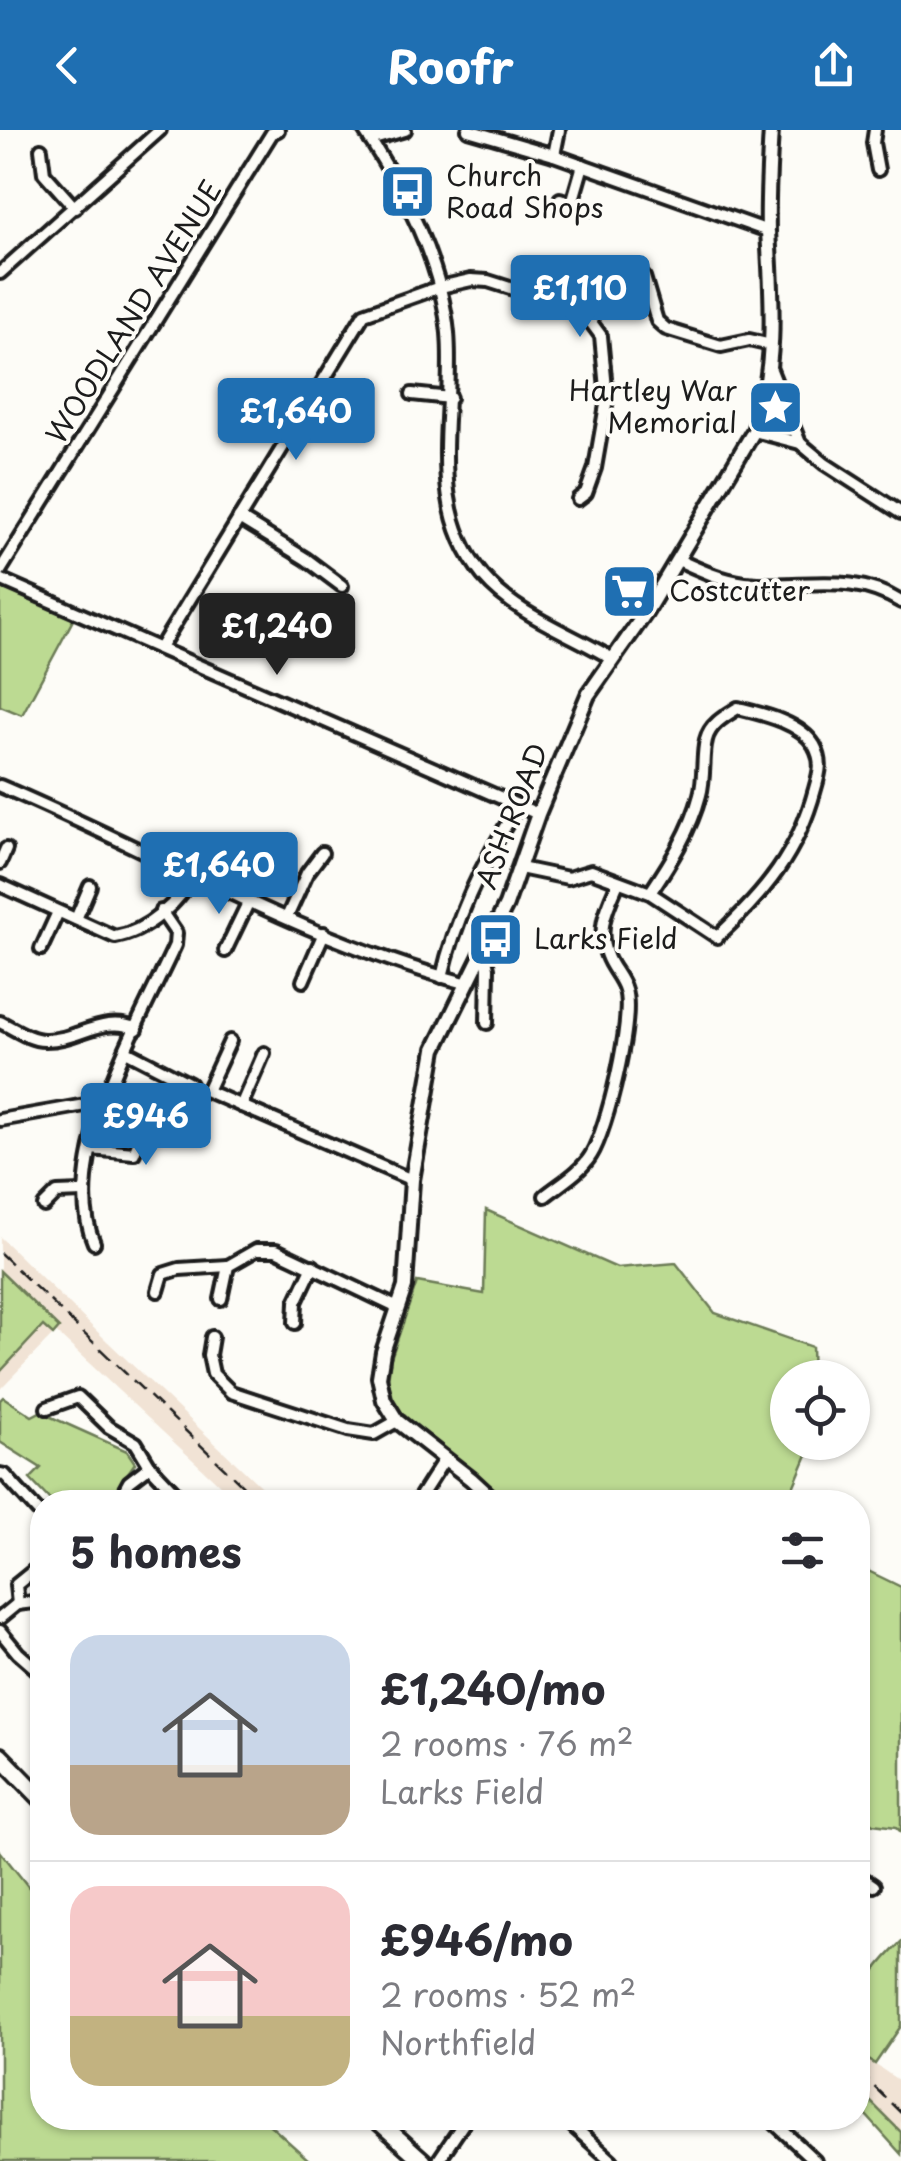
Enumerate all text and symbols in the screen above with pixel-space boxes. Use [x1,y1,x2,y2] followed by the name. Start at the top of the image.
[387,31,514,99] text: Roofr
[40,38,95,93] icon: back
[806,38,861,93] icon: share
[446,153,604,228] place label: Church Road Shops
[377,162,437,222] bus stop icon: Church Road Shops
[34,171,231,451] street label: WOODLAND AVENUE
[499,255,661,340] pin: £1,110
[533,263,627,311] text: £1,110
[569,368,737,443] place label: Hartley War Memorial
[746,377,806,437] place icon: Hartley War Memorial
[215,378,377,463] pin: £1,640
[240,386,352,434] text: £1,640
[600,561,660,621] supermarket icon: Costcutter
[669,568,810,611] place label: Costcutter
[196,593,358,678] pin: £1,240
[221,601,333,649] text: £1,240
[463,736,558,894] street label: ASH ROAD
[138,832,300,917] pin: £1,640
[163,840,275,888] text: £1,640
[465,909,525,969] bus stop icon: Larks Field
[534,916,678,959] place label: Larks Field
[87,1083,205,1168] pin: £946
[103,1091,189,1139] text: £946
[770,1360,870,1460] map controls
[770,1360,870,1460] button: locate
[70,1519,242,1582] text: 5 homes
[775,1523,830,1578] icon: filters
[380,1656,605,1719] text: £1,240/mo
[150,1675,270,1795] icon: home
[380,1719,634,1767] text: 2 rooms · 76 m²
[380,1767,544,1815] text: Larks Field
[380,1907,573,1970] text: £946/mo
[150,1926,270,2046] icon: home
[380,1970,636,2018] text: 2 rooms · 52 m²
[380,2018,536,2066] text: Northfield

